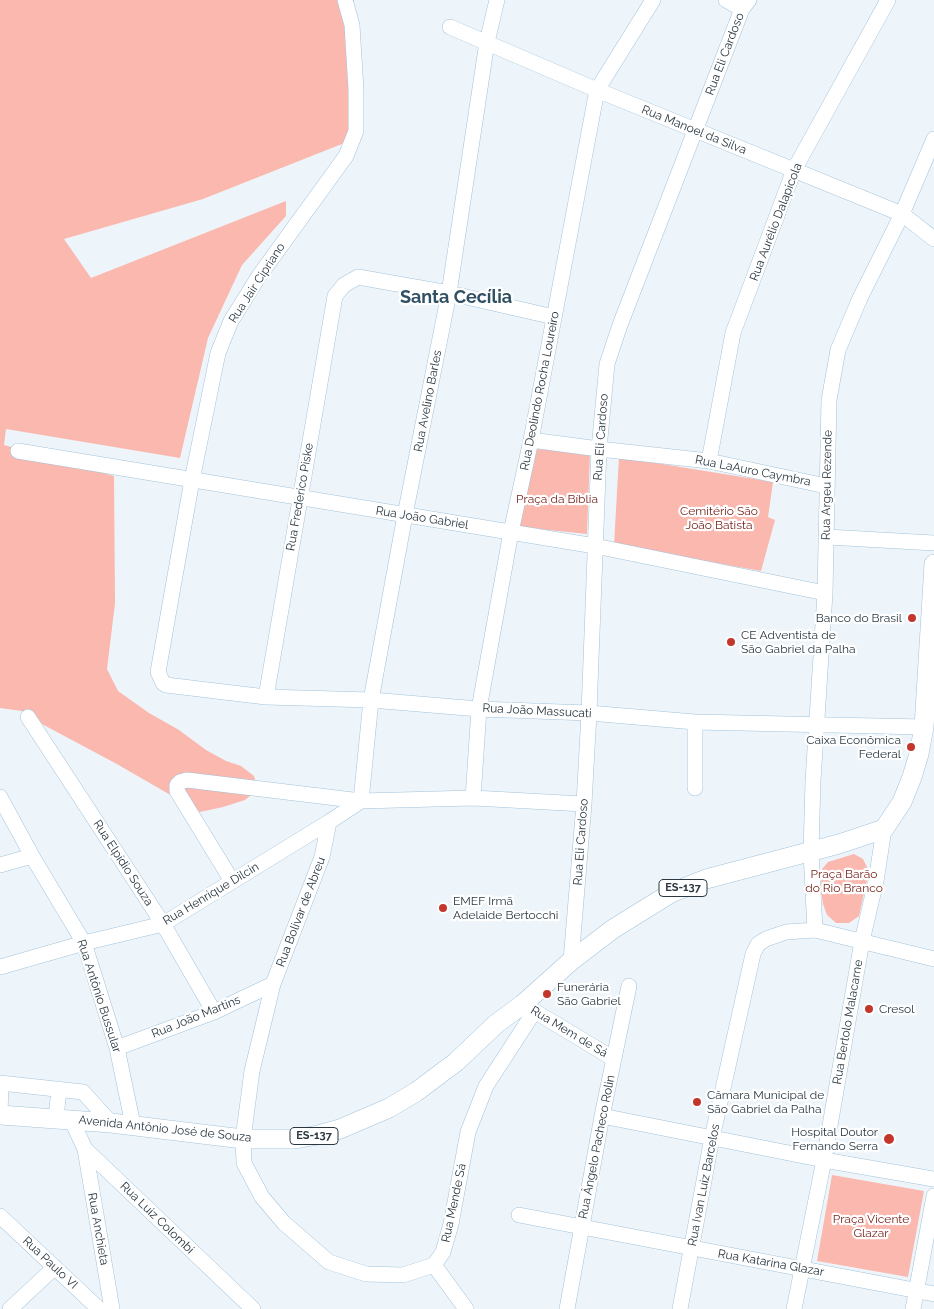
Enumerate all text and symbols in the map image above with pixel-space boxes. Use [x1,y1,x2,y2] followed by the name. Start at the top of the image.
[703,11,747,97] street label: Rua Eli Cardoso
[639,102,749,158] street label: Rua Manoel da Silva
[747,161,805,283] street label: Rua Aurélio Dalapicola
[226,240,288,326] street label: Rua Jair Cipriano
[400,287,512,309] district label: Santa Cecília
[518,310,562,472] street label: Rua Deolindo Rocha Loureiro
[411,349,445,453] street label: Rua Avelino Barles
[591,393,611,481] street label: Rua Eli Cardoso
[819,430,835,540] street label: Rua Argeu Rezende
[283,442,317,552] street label: Rua Frederico Piske
[694,453,812,489] street label: Rua LaAuro Caymbra
[516,492,598,506] park label: Praça da Bíblia
[375,504,469,532] street label: Rua João Gabriel
[680,504,758,532] park label: Cemitério São João Batista
[816,611,902,625] place label: Banco do Brasil
[906,612,918,624] marker: Banco do Brasil
[741,628,856,656] place label: CE Adventista de São Gabriel da Palha
[725,636,737,648] marker: CE Adventista de São Gabriel da Palha
[482,701,592,721] street label: Rua João Massucati
[806,733,901,761] place label: Caixa Econômica Federal
[905,741,917,753] marker: Caixa Econômica Federal
[571,798,591,886] street label: Rua Eli Cardoso
[90,817,156,909] street label: Rua Elpídio Souza
[273,855,329,969] street label: Rua Bolivar de Abreu
[160,860,262,928] street label: Rua Henrique Dilcin
[805,867,883,895] park label: Praça Barão do Rio Branco
[659,880,707,896] road number: ES-137
[453,894,558,922] place label: EMEF Irmã Adelaide Bertocchi
[437,902,449,914] marker: EMEF Irmã Adelaide Bertocchi
[74,938,124,1054] street label: Rua Antônio Bussular
[830,958,866,1086] street label: Rua Bertolo Malacarne
[557,980,621,1008] place label: Funerária São Gabriel
[541,988,553,1000] marker: Funerária São Gabriel
[149,993,243,1041] street label: Rua João Martins
[879,1002,914,1016] place label: Cresol
[528,1003,610,1061] street label: Rua Mem de Sá
[863,1003,875,1015] marker: Cresol
[576,1074,618,1220] street label: Rua Ângelo Pacheco Rolin
[707,1088,824,1116] place label: Câmara Municipal de São Gabriel da Palha
[691,1096,703,1108] marker: Câmara Municipal de São Gabriel da Palha
[78,1113,252,1145] street label: Avenida Antônio José de Souza
[685,1123,723,1247] street label: Rua Ivan Luiz Barcelos
[791,1125,878,1153] place label: Hospital Doutor Fernando Serra
[290,1128,338,1144] road number: ES-137
[882,1132,896,1146] marker: Hospital Doutor Fernando Serra
[439,1162,469,1244] street label: Rua Mende Sá
[117,1179,197,1257] street label: Rua Luiz Colombi
[85,1192,111,1266] street label: Rua Anchieta
[833,1212,909,1240] park label: Praça Vicente Glazar
[19,1234,81,1292] street label: Rua Paulo VI
[717,1247,825,1279] street label: Rua Katarina Glazar

